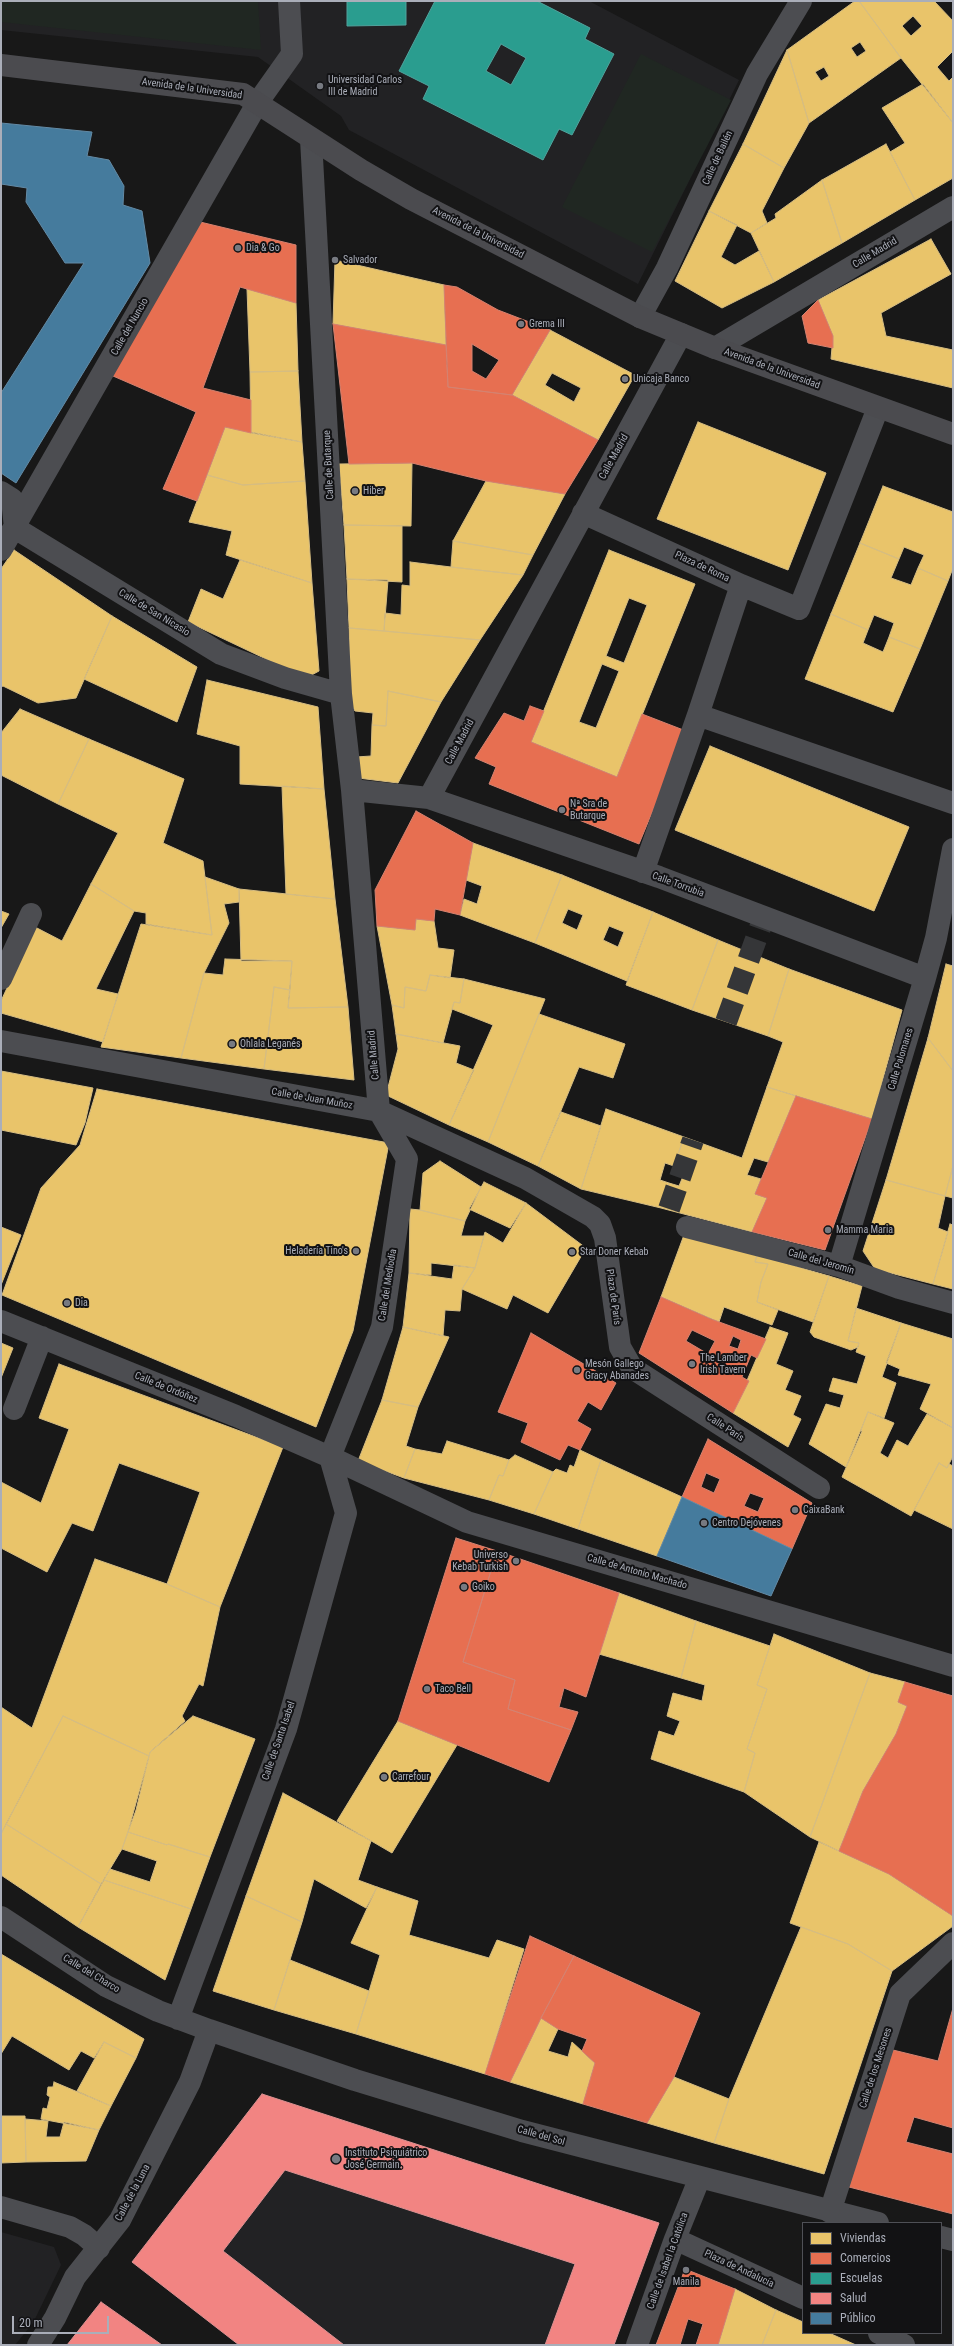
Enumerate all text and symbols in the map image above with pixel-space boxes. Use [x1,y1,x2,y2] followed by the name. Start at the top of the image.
[328,74,402,98] place label: Universidad Carlos III de Madrid
[141,76,243,102] street label: Avenida de la Universidad
[315,81,325,91] marker: Universidad Carlos III de Madrid
[700,129,736,187] street label: Calle de Bailén
[430,205,526,261] street label: Avenida de la Universidad
[851,235,899,271] street label: Calle Madrid
[246,242,280,254] place label: Dia & Go
[233,243,243,253] marker: Dia & Go
[343,254,377,266] place label: Salvador
[330,255,340,265] marker: Salvador
[109,296,151,358] street label: Calle del Nuncio
[529,318,565,330] place label: Grema III
[516,319,526,329] marker: Grema III
[722,346,822,392] street label: Avenida de la Universidad
[633,373,689,385] place label: Unicaja Banco
[620,374,630,384] marker: Unicaja Banco
[321,430,337,500] street label: Calle de Butarque
[597,432,631,482] street label: Calle Madrid
[363,485,384,497] place label: Hiber
[350,486,360,496] marker: Hiber
[673,549,731,585] street label: Plaza de Roma
[116,587,192,639] street label: Calle de San Nicasio
[443,717,477,767] street label: Calle Madrid
[570,798,607,822] place label: Nª Sra de Butarque
[557,805,567,815] marker: Nª Sra de Butarque
[650,870,706,900] street label: Calle Torrubia
[886,1027,916,1091] street label: Calle Palomares
[366,1030,382,1080] street label: Calle Madrid
[240,1038,301,1050] place label: Ohlala Leganés
[227,1039,237,1049] marker: Ohlala Leganés
[271,1086,353,1112] street label: Calle de Juan Muñoz
[836,1224,893,1236] place label: Mamma Maria
[823,1225,833,1235] marker: Mamma Maria
[285,1245,348,1257] place label: Heladería Tino's
[351,1246,361,1256] marker: Heladería Tino's
[580,1246,649,1258] place label: Star Doner Kebab
[567,1247,577,1257] marker: Star Doner Kebab
[786,1247,856,1277] street label: Calle del Jeromín
[376,1248,400,1322] street label: Calle del Mediodía
[603,1268,623,1326] street label: Plaza de París
[75,1297,88,1309] place label: Dia
[62,1298,72,1308] marker: Dia
[700,1352,747,1376] place label: The Lamber Irish Tavern
[585,1358,649,1382] place label: Mesón Gallego Gracy Abanades
[687,1359,697,1369] marker: The Lamber Irish Tavern
[572,1365,582,1375] marker: Mesón Gallego Gracy Abanades
[133,1370,199,1406] street label: Calle de Ordóñez
[704,1411,746,1445] street label: Calle París
[803,1504,845,1516] place label: CaixaBank
[790,1505,800,1515] marker: CaixaBank
[712,1517,781,1529] place label: Centro Dejóvenes
[699,1518,709,1528] marker: Centro Dejóvenes
[452,1549,508,1572] place label: Universo Kebab Turkish
[586,1552,688,1592] street label: Calle de Antonio Machado
[511,1556,521,1566] marker: Universo Kebab Turkish
[472,1581,495,1593] place label: Goiko
[459,1582,469,1592] marker: Goiko
[435,1683,471,1695] place label: Taco Bell
[422,1684,432,1694] marker: Taco Bell
[260,1700,298,1782] street label: Calle de Santa Isabel
[392,1771,429,1783] place label: Carrefour
[379,1772,389,1782] marker: Carrefour
[60,1952,122,1996] street label: Calle del Charco
[857,2026,895,2110] street label: Calle de los Mesones
[516,2124,566,2148] street label: Calle del Sol
[345,2147,427,2170] place label: Instituto Psiquiátrico José Germain.
[330,2153,342,2165] marker: Instituto Psiquiátrico José Germain.
[113,2163,153,2223] street label: Calle de la Luna
[645,2211,691,2311] street label: Calle de Isabel la Católica
[802,2222,942,2334] legend
[840,2231,886,2245] text: Viviendas
[702,2248,776,2290] street label: Plaza de Andalucía
[840,2251,891,2265] text: Comercios
[681,2265,691,2275] marker: Manila
[840,2271,882,2285] text: Escuelas
[673,2276,699,2288] place label: Manila
[840,2291,866,2305] text: Salud
[14,2308,111,2334] scale bar
[840,2311,875,2325] text: Público
[19,2316,43,2330] text: 20 m

